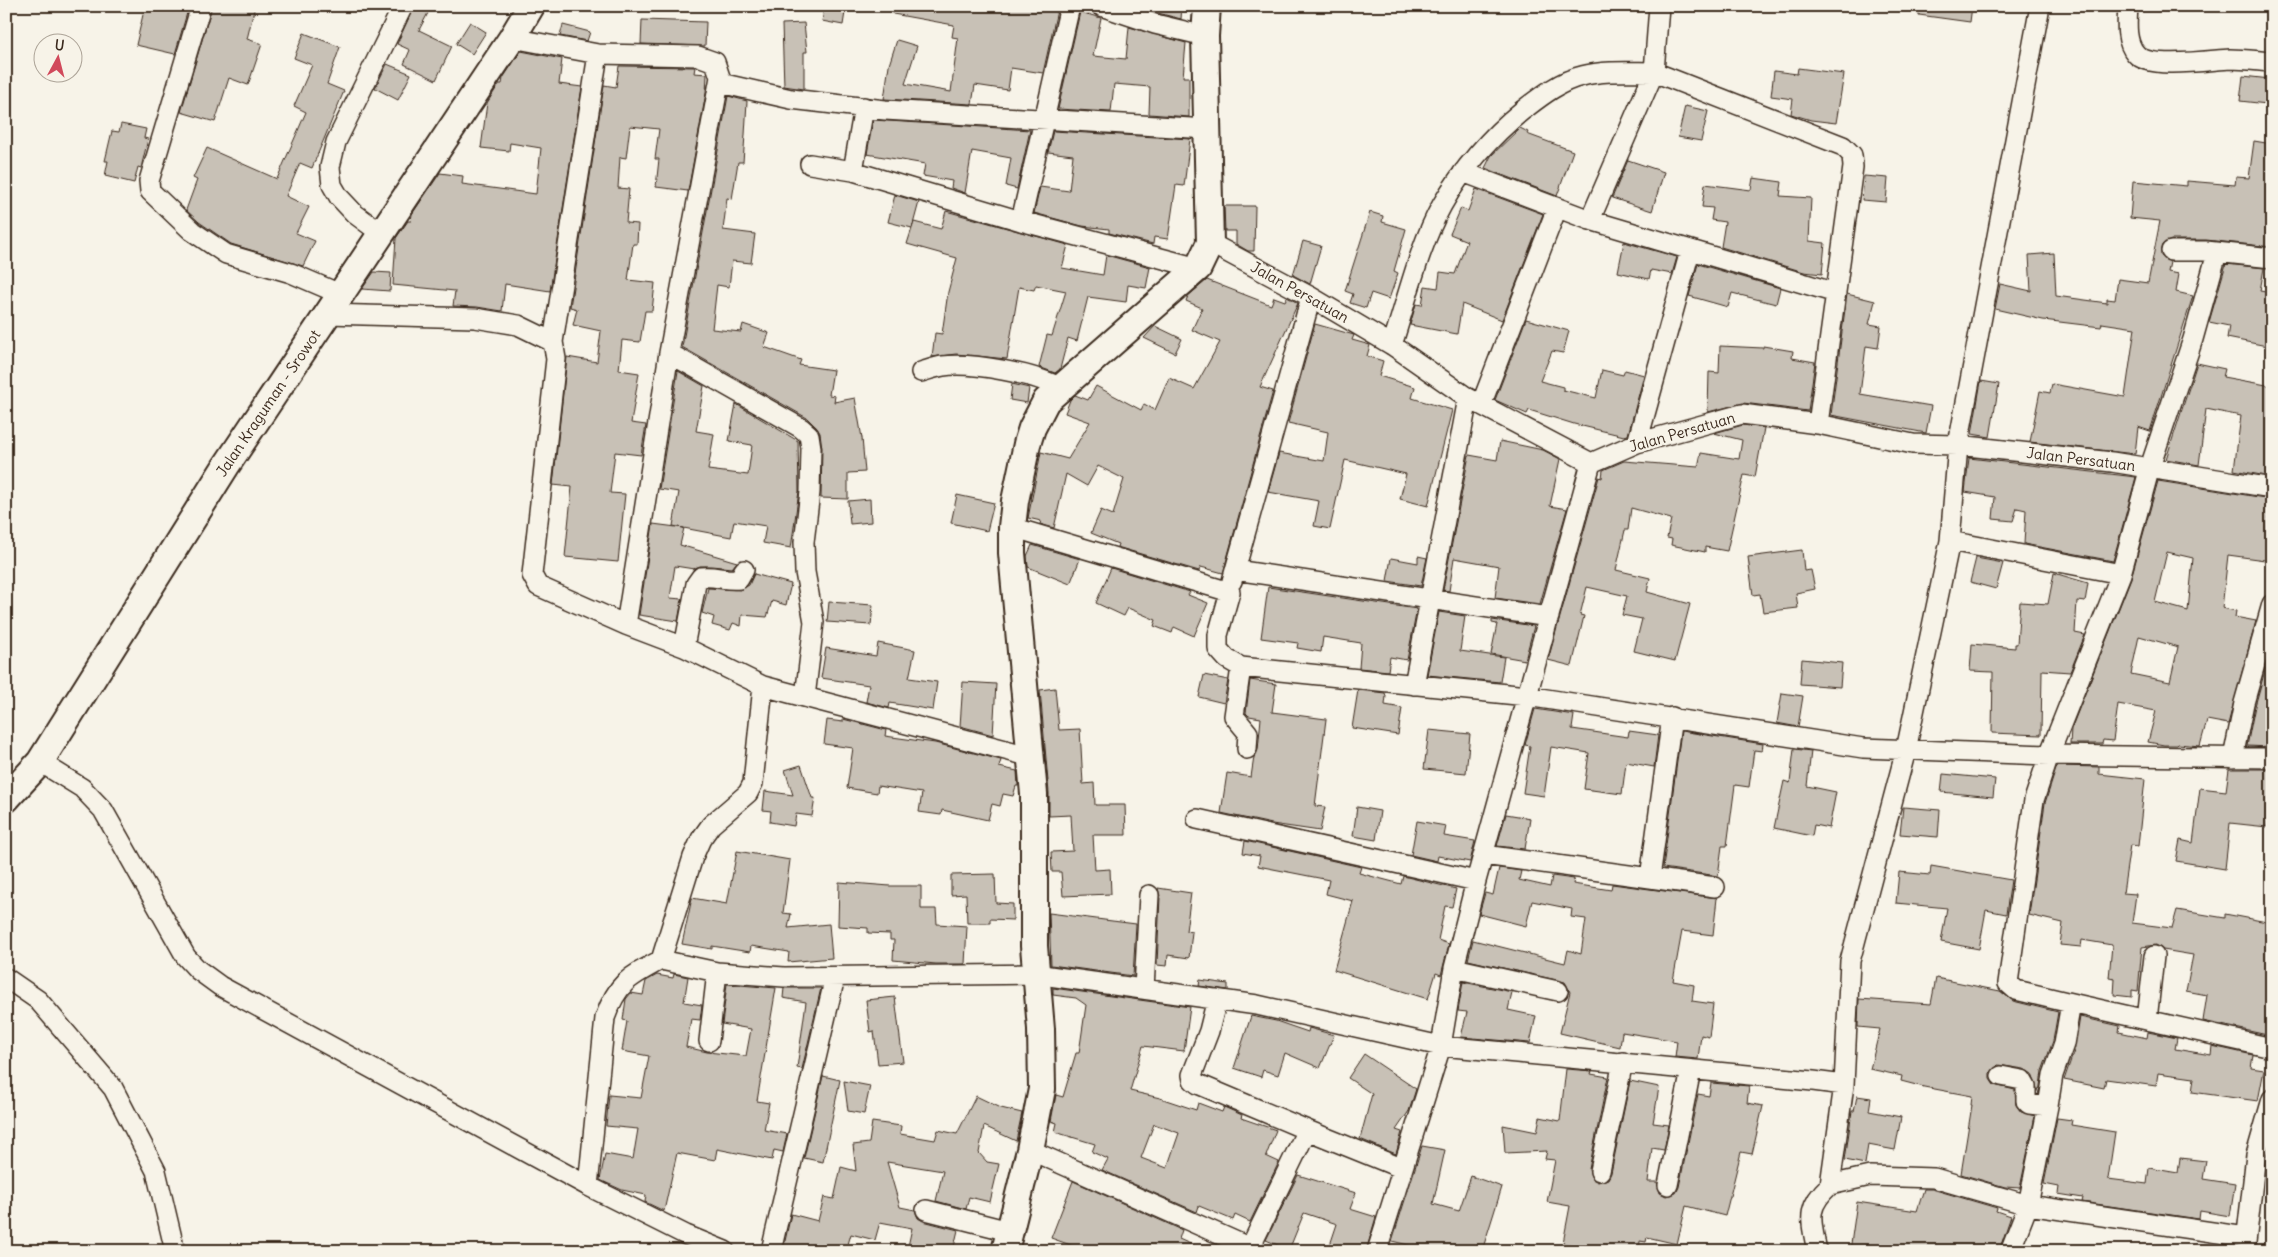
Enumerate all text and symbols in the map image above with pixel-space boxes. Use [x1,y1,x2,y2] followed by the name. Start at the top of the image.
[32,32,82,82] north arrow
[54,36,65,55] text: U
[1248,257,1353,327] street label: Jalan Persatuan
[212,326,324,480] street label: Jalan Kraguman - Srowot
[1627,408,1737,456] street label: Jalan Persatuan
[2026,443,2137,475] street label: Jalan Persatuan

